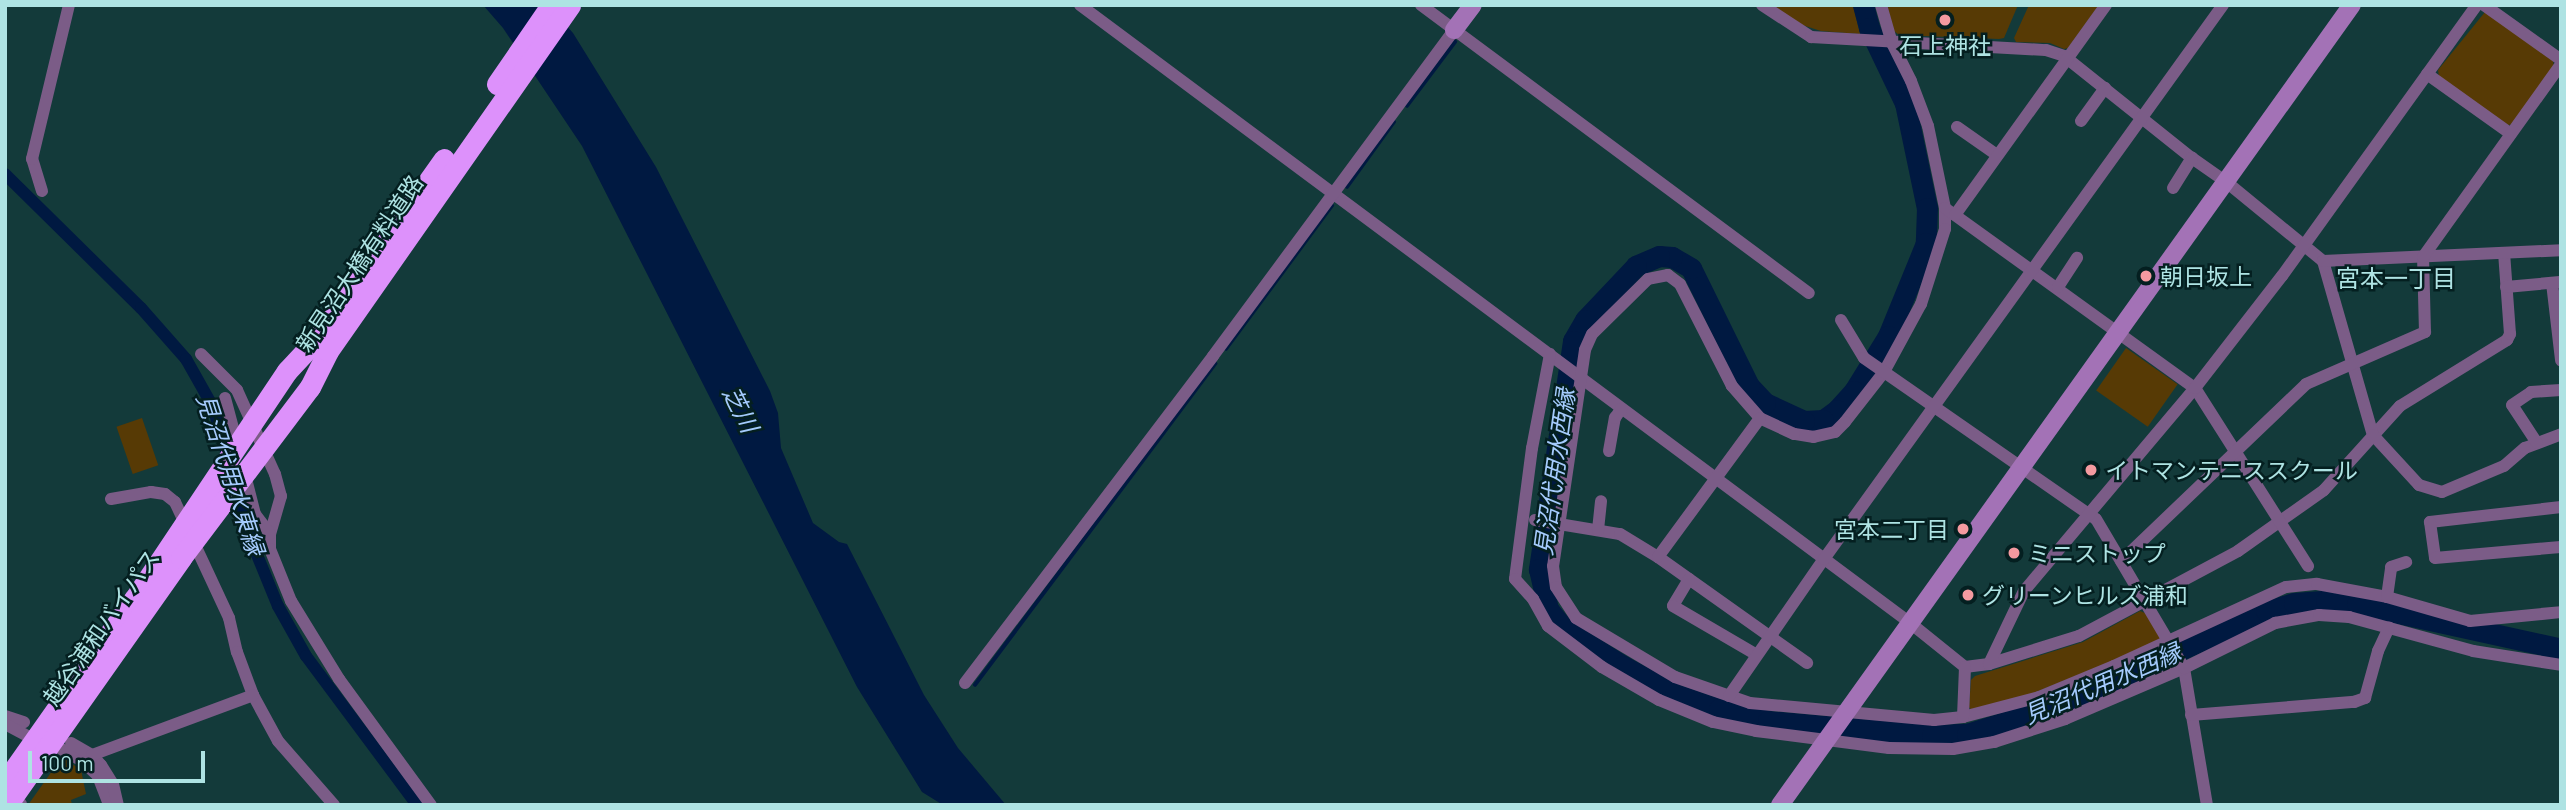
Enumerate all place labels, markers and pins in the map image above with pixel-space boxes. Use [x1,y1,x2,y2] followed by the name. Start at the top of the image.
[1937,12,1953,28] marker: 石上神社
[1899,31,1991,59] place label: 石上神社
[2160,262,2252,290] place label: 朝日坂上
[2138,268,2154,284] marker: 朝日坂上
[2105,456,2358,484] place label: イトマンテニススクール
[2083,462,2099,478] marker: イトマンテニススクール
[1834,515,1949,543] place label: 宮本二丁目
[1955,521,1971,537] marker: 宮本二丁目
[2028,539,2166,567] place label: ミニストップ
[2006,545,2022,561] marker: ミニストップ
[1982,581,2189,609] place label: グリーンヒルズ浦和
[1960,587,1976,603] marker: グリーンヒルズ浦和

